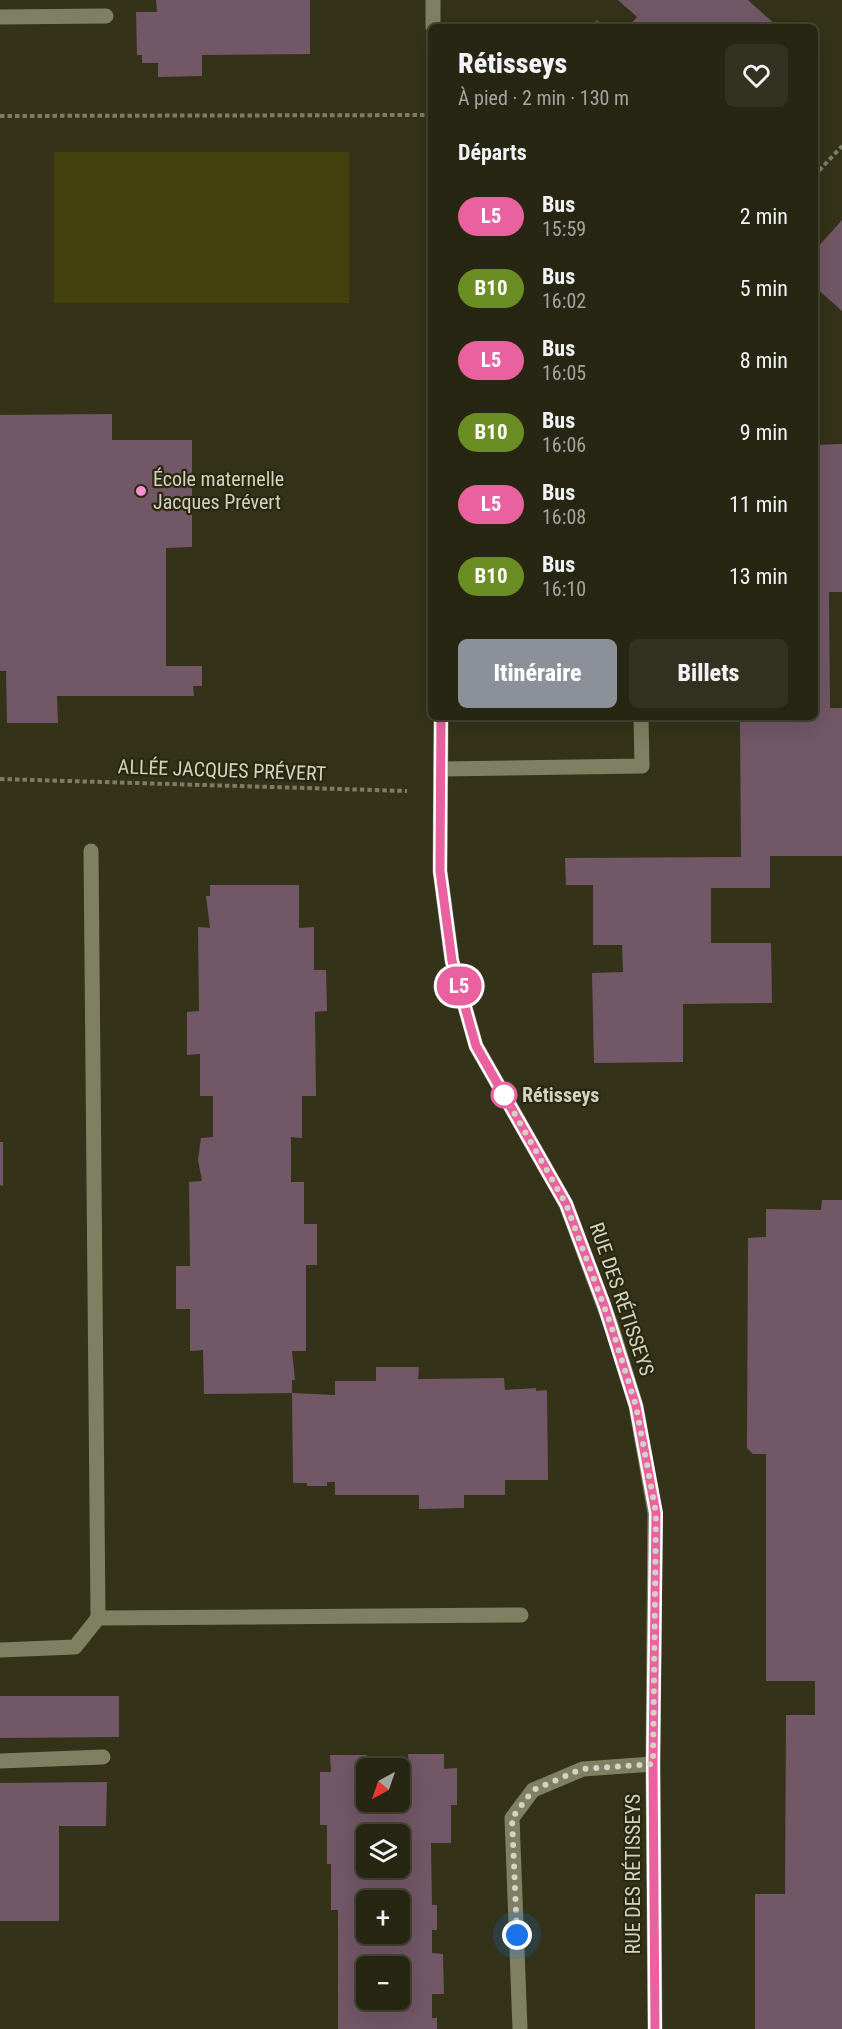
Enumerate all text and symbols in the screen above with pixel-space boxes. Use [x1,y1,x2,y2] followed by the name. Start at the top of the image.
[725,44,788,107] button: heart
[458,47,567,80] text: Rétisseys
[458,86,629,110] text: À pied · 2 min · 130 m
[458,140,527,165] text: Départs
[542,192,575,217] text: Bus
[481,204,501,228] text: L5
[740,204,788,229] text: 2 min
[542,217,586,241] text: 15:59
[542,264,575,289] text: Bus
[474,276,508,300] text: B10
[740,276,788,301] text: 5 min
[542,289,586,313] text: 16:02
[542,336,575,361] text: Bus
[481,348,501,372] text: L5
[740,348,788,373] text: 8 min
[542,361,586,385] text: 16:05
[542,408,575,433] text: Bus
[474,420,508,444] text: B10
[740,420,788,445] text: 9 min
[542,433,586,457] text: 16:06
[153,467,284,514] place label: École maternelle Jacques Prévert
[542,480,575,505] text: Bus
[134,484,148,498] marker: École maternelle Jacques Prévert
[481,492,501,516] text: L5
[729,492,788,517] text: 11 min
[542,505,586,529] text: 16:08
[542,552,575,577] text: Bus
[474,564,508,588] text: B10
[729,564,788,589] text: 13 min
[542,577,586,601] text: 16:10
[458,639,617,708] button: Itinéraire
[629,639,788,708] button: Billets
[117,754,327,786] street label: ALLÉE JACQUES PRÉVERT
[432,966,486,1006] line badge: L5
[449,974,469,998] text: L5
[491,1082,517,1108] marker: Rétisseys
[522,1083,599,1107] place label: Rétisseys
[585,1219,659,1379] street label: RUE DES RÉTISSEYS
[356,1758,410,1812] north arrow
[356,1758,410,2010] map controls
[621,1794,645,1954] street label: RUE DES RÉTISSEYS
[356,1824,410,1878] button: layers
[356,1890,410,1944] button: +
[502,1920,532,1950] your location
[356,1956,410,2010] button: −

